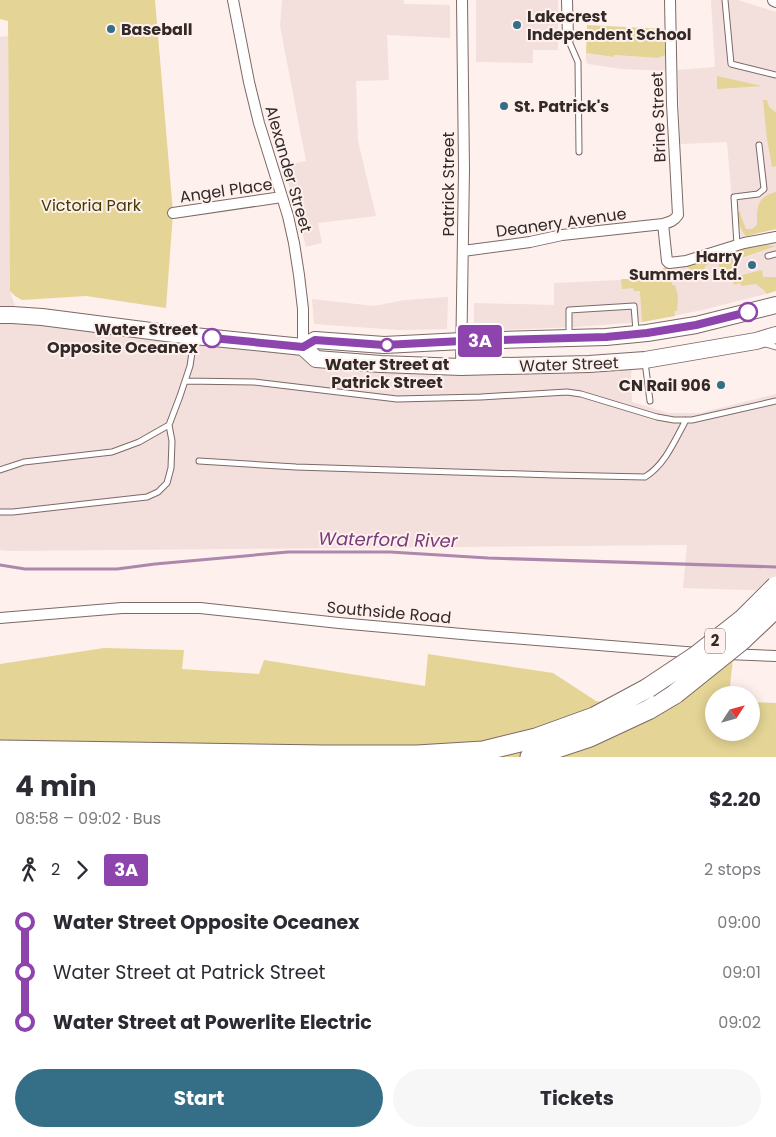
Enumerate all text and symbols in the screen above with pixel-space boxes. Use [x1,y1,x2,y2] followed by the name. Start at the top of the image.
[527,5,692,46] place label: Lakecrest Independent School
[121,18,192,41] place label: Baseball
[511,19,523,31] marker: Lakecrest Independent School
[105,23,117,35] marker: Baseball
[645,71,672,163] street label: Brine Street
[514,95,609,118] place label: St. Patrick's
[498,100,510,112] marker: St. Patrick's
[259,103,318,236] street label: Alexander Street
[437,131,460,236] street label: Patrick Street
[178,173,274,208] street label: Angel Place
[41,194,142,217] park label: Victoria Park
[494,202,628,243] street label: Deanery Avenue
[629,245,743,286] place label: Harry Summers Ltd.
[746,259,758,271] marker: Harry Summers Ltd.
[738,302,758,322] unlabelled marker
[47,318,199,359] place label: Water Street Opposite Oceanex
[458,325,502,357] line badge: 3A
[202,328,222,348] marker: Water Street Opposite Oceanex
[468,328,492,353] text: 3A
[380,338,394,352] marker: Water Street at Patrick Street
[519,351,619,378] street label: Water Street
[325,353,449,394] place label: Water Street at Patrick Street
[619,374,711,397] place label: CN Rail 906
[715,379,727,391] marker: CN Rail 906
[318,526,459,553] water label: Waterford River
[326,596,452,629] street label: Southside Road
[705,628,725,654] road number: 2
[705,686,760,741] north arrow
[705,686,760,741] map controls
[15,767,97,806] text: 4 min
[709,786,761,813] text: $2.20
[15,807,161,830] text: 08:58 – 09:02 · Bus
[15,856,43,884] icon: walk
[68,856,96,884] icon: forward
[114,857,138,882] text: 3A
[51,858,60,881] text: 2
[704,858,761,881] text: 2 stops
[53,909,359,936] text: Water Street Opposite Oceanex
[717,911,761,934] text: 09:00
[53,959,325,986] text: Water Street at Patrick Street
[722,961,761,984] text: 09:01
[53,1009,372,1036] text: Water Street at Powerlite Electric
[718,1011,761,1034] text: 09:02
[15,1069,383,1127] button: Start
[393,1069,761,1127] button: Tickets

